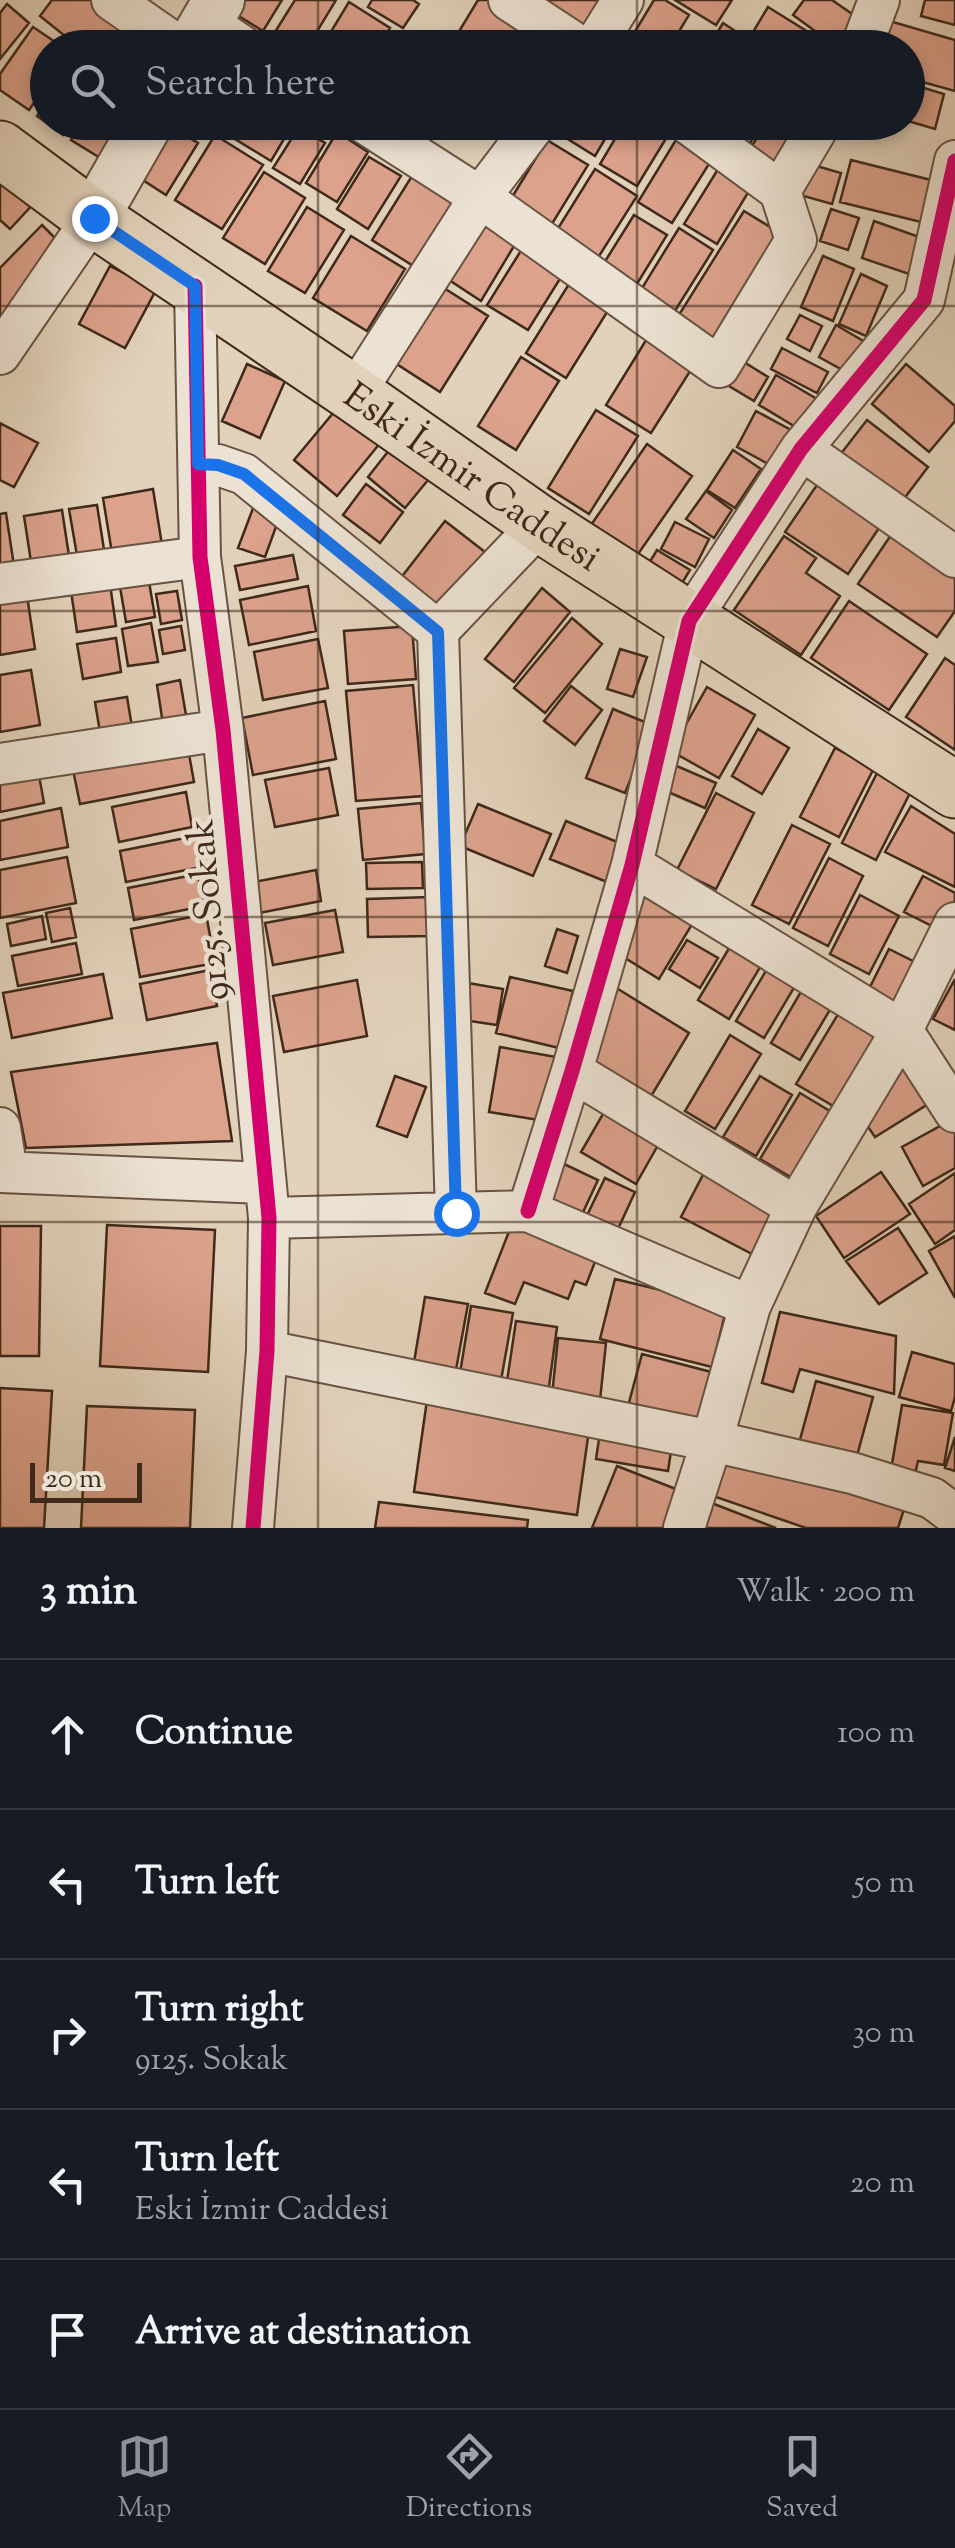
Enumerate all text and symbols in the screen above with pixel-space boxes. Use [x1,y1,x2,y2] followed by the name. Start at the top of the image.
[30,30,925,140] search box
[65,58,120,113] icon: search
[145,58,336,112] text: Search here
[72,196,118,242] route end
[331,372,610,587] street label: Eski İzmir Caddesi
[176,816,246,1003] street label: 9125. Sokak
[434,1191,480,1237] route start
[30,1458,142,1502] scale bar
[45,1460,102,1500] text: 20 m
[40,1563,137,1623] text: 3 min
[736,1570,915,1616] text: Walk · 200 m
[40,1707,95,1762] icon: ahead
[135,1707,293,1761] text: Continue
[837,1711,915,1757] text: 100 m
[40,1857,95,1912] icon: left
[135,1857,279,1911] text: Turn left
[854,1861,915,1907] text: 50 m
[135,1984,303,2038] text: Turn right
[40,2007,95,2062] icon: right
[852,2011,915,2057] text: 30 m
[135,2038,288,2084] text: 9125. Sokak
[135,2134,279,2188] text: Turn left
[40,2157,95,2212] icon: left
[850,2161,915,2207] text: 20 m
[135,2188,389,2234] text: Eski İzmir Caddesi
[40,2307,95,2362] icon: arrive
[135,2307,471,2361] text: Arrive at destination
[117,2429,172,2529] tab: Map
[406,2429,532,2529] tab: Directions
[766,2429,838,2529] tab: Saved

